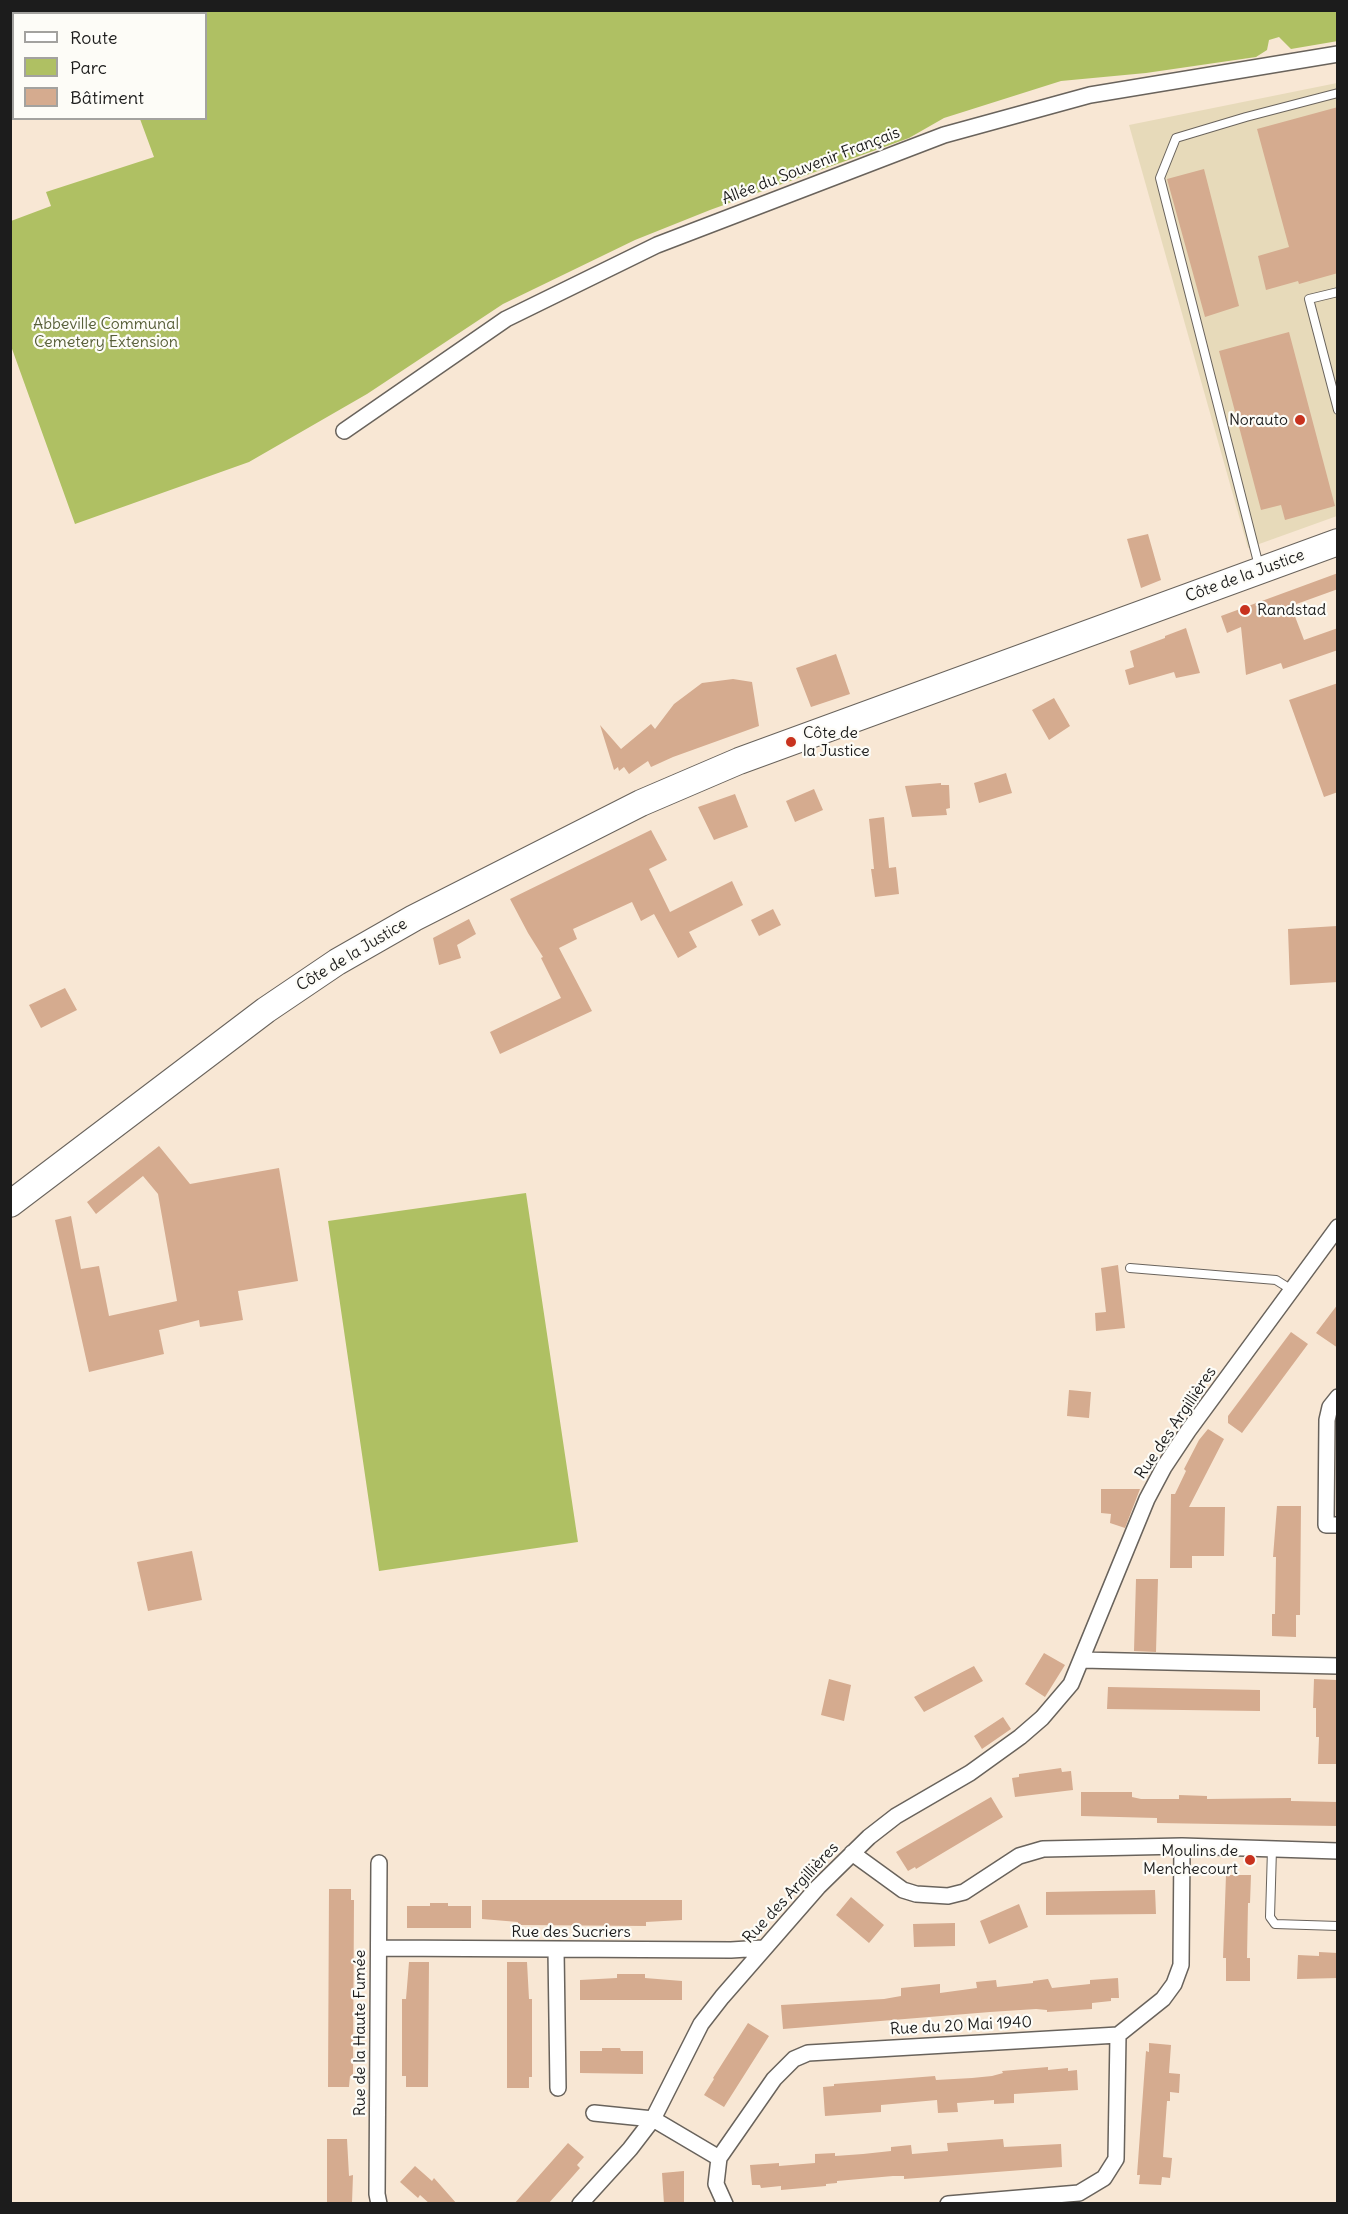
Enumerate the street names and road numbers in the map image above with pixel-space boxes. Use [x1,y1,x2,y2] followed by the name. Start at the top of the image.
[719,123,903,209] street label: Allée du Souvenir Français
[1183,546,1307,606] street label: Côte de la Justice
[293,914,411,996] street label: Côte de la Justice
[1131,1363,1221,1483] street label: Rue des Argillières
[739,1838,843,1948] street label: Rue des Argillières
[511,1922,631,1942] street label: Rue des Sucriers
[350,1950,370,2116] street label: Rue de la Haute Fumée
[890,2013,1032,2039] street label: Rue du 20 Mai 1940

